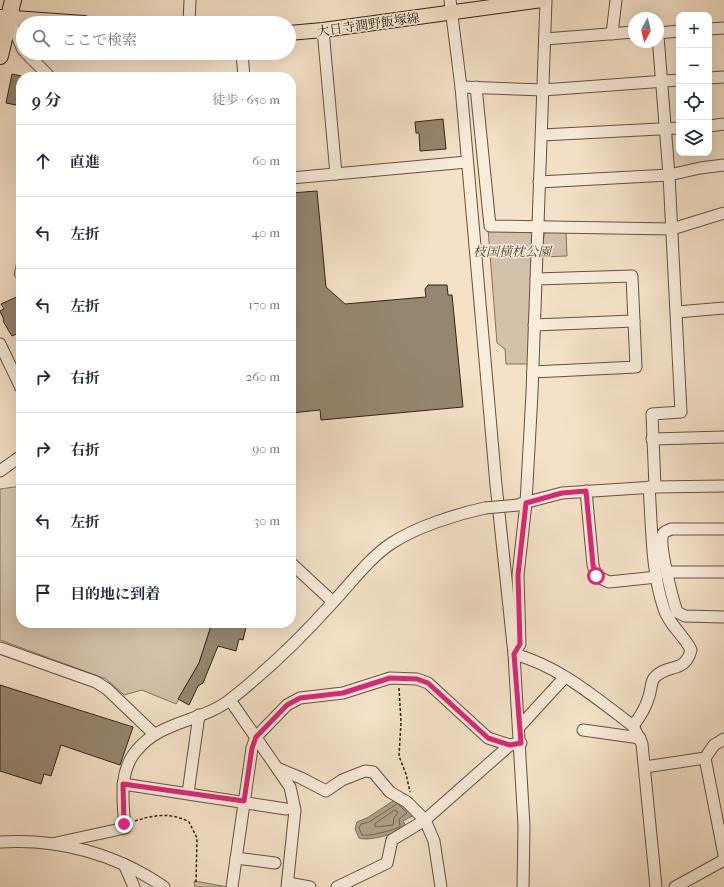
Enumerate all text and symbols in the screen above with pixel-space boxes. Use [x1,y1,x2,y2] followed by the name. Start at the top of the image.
[316,10,421,39] street label: 大日寺潤野飯塚線
[628,12,664,48] north arrow
[676,12,712,156] map controls
[676,12,712,48] button: +
[16,16,296,60] search box
[30,27,52,49] icon: search
[62,31,137,49] text: ここで検索
[676,48,712,84] button: −
[676,84,712,120] button: locate
[32,90,62,110] text: 9 分
[212,92,280,107] text: 徒歩 · 650 m
[676,120,712,156] button: layers
[32,150,54,172] icon: ahead
[70,153,100,171] text: 直進
[252,153,280,168] text: 60 m
[32,222,54,244] icon: left
[70,225,100,243] text: 左折
[252,225,280,240] text: 40 m
[473,244,553,259] park label: 枝国横枕公園
[32,294,54,316] icon: left
[70,297,100,315] text: 左折
[248,297,280,312] text: 170 m
[32,366,54,388] icon: right
[70,369,100,387] text: 右折
[246,369,280,384] text: 260 m
[32,438,54,460] icon: right
[70,441,100,459] text: 右折
[252,441,280,456] text: 90 m
[32,510,54,532] icon: left
[70,513,100,531] text: 左折
[254,513,280,528] text: 30 m
[587,567,605,585] route start
[32,582,54,604] icon: arrive
[70,585,160,603] text: 目的地に到着
[115,815,133,833] route end

